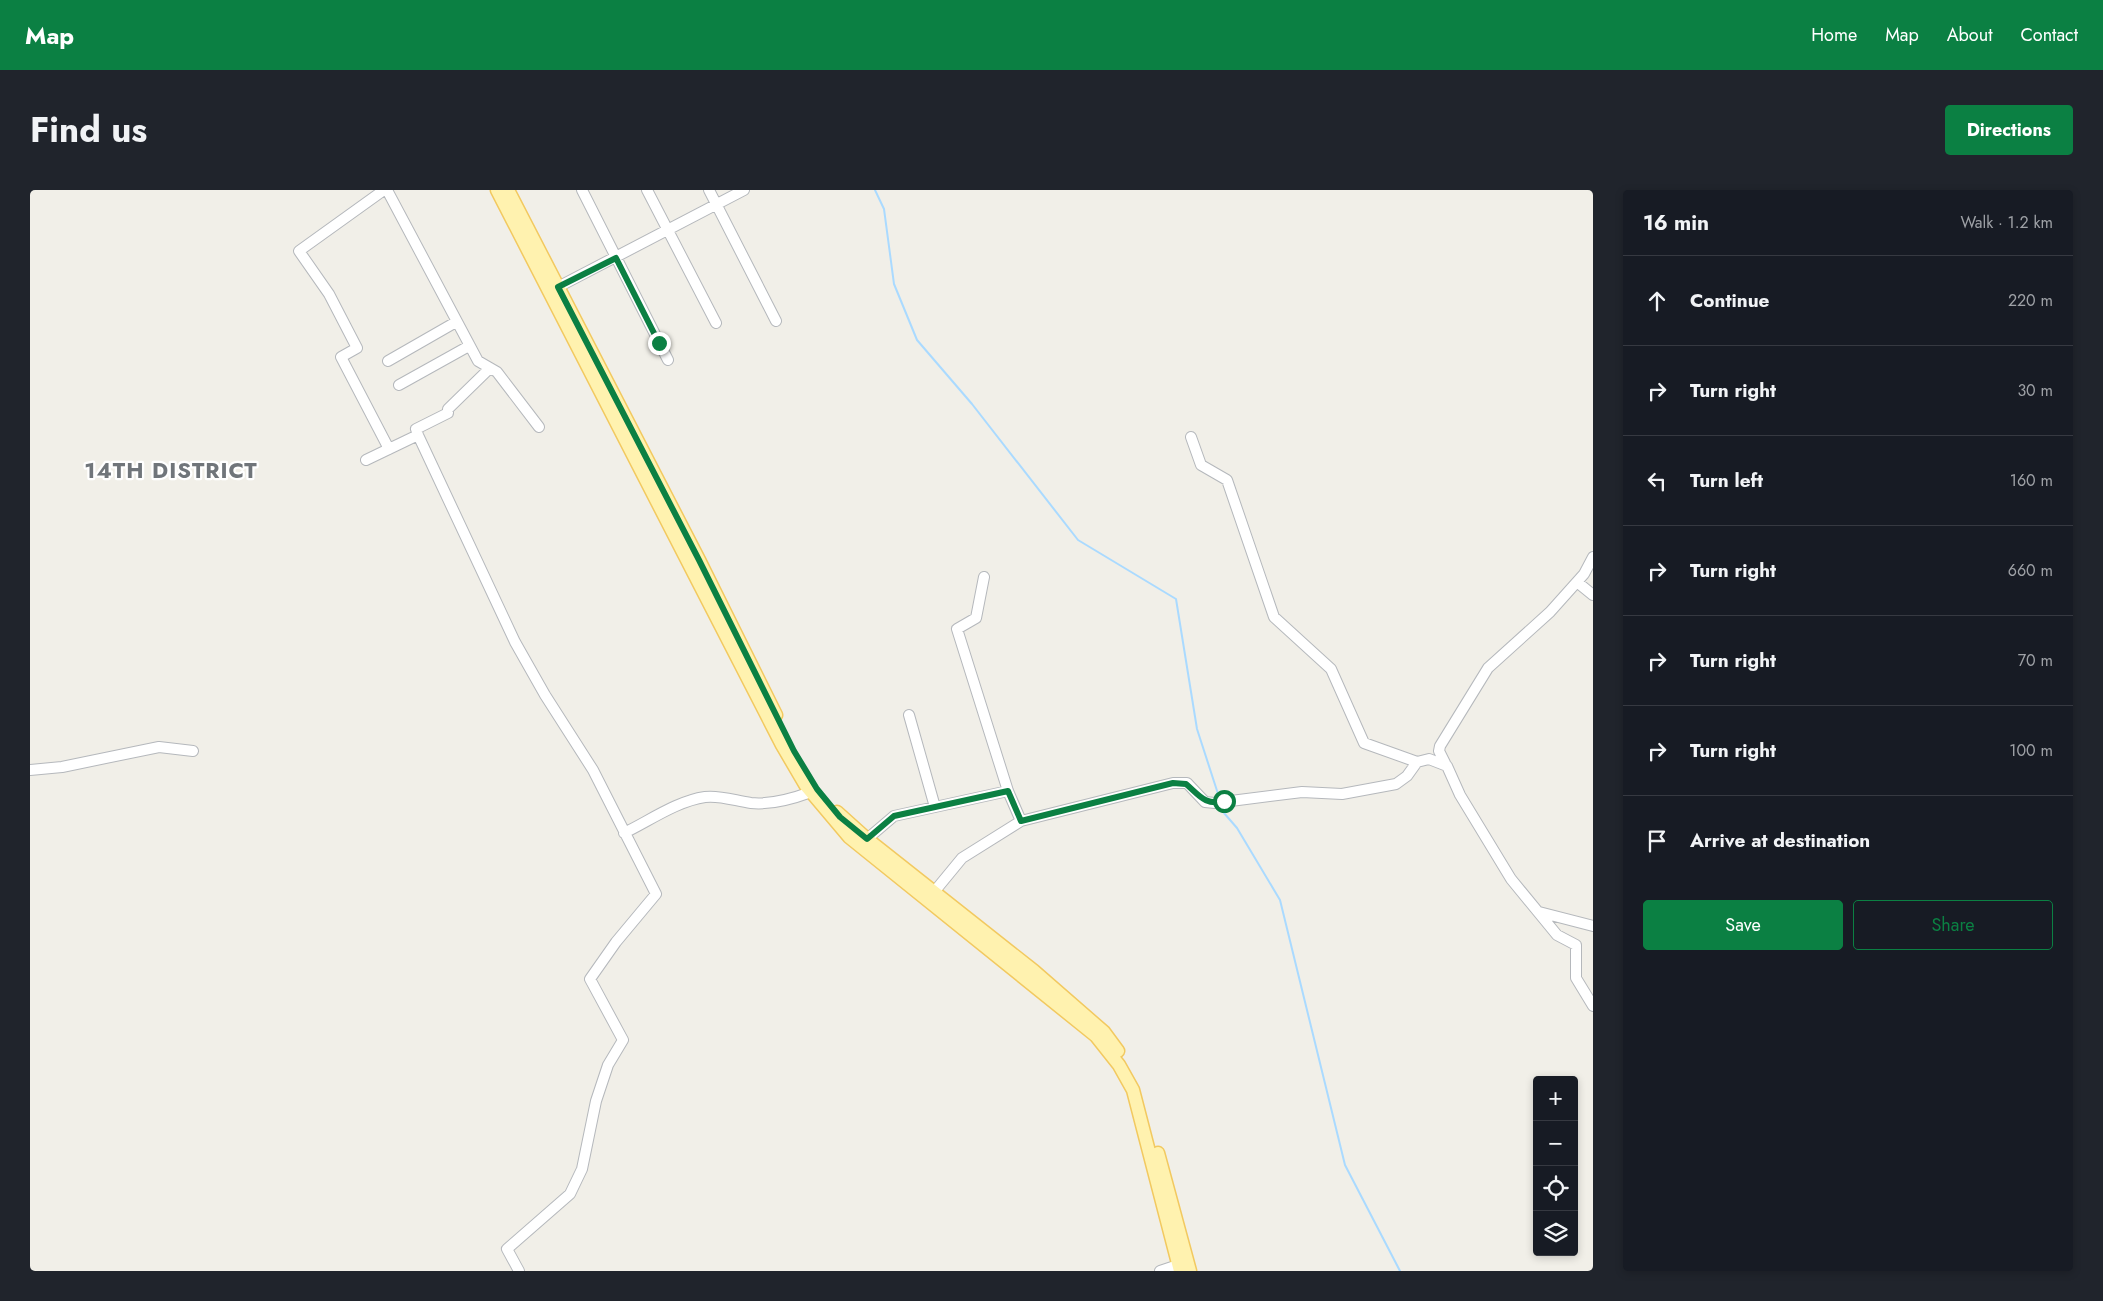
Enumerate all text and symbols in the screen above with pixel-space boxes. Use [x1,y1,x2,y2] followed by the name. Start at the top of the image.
[25,18,74,53] text: Map
[1811,22,1857,48] text: Home
[1885,22,1919,48] text: Map
[1947,22,1992,48] text: About
[2020,22,2078,48] text: Contact
[30,105,147,155] text: Find us
[1945,105,2073,155] button: Directions
[1643,208,1709,238] text: 16 min
[1961,211,2053,234] text: Walk · 1.2 km
[1643,287,1671,315] icon: ahead
[1690,287,1769,314] text: Continue
[2008,289,2053,312] text: 220 m
[648,332,671,355] route end
[1643,377,1671,405] icon: right
[1690,377,1776,404] text: Turn right
[2017,379,2053,402] text: 30 m
[84,454,258,486] district label: 14TH DISTRICT
[1643,467,1671,495] icon: left
[1690,467,1763,494] text: Turn left
[2010,469,2053,492] text: 160 m
[1643,557,1671,585] icon: right
[1690,557,1776,584] text: Turn right
[2008,559,2053,582] text: 660 m
[1643,647,1671,675] icon: right
[1690,647,1776,674] text: Turn right
[2018,649,2053,672] text: 70 m
[1643,737,1671,765] icon: right
[1690,737,1776,764] text: Turn right
[2009,739,2053,762] text: 100 m
[1213,790,1236,813] route start
[1643,827,1671,855] icon: arrive
[1690,827,1870,854] text: Arrive at destination
[1643,900,1843,950] button: Save
[1853,900,2053,950] button: Share
[1533,1076,1578,1256] map controls
[1533,1076,1578,1121] button: +
[1533,1121,1578,1166] button: −
[1533,1166,1578,1211] button: locate
[1533,1211,1578,1256] button: layers

